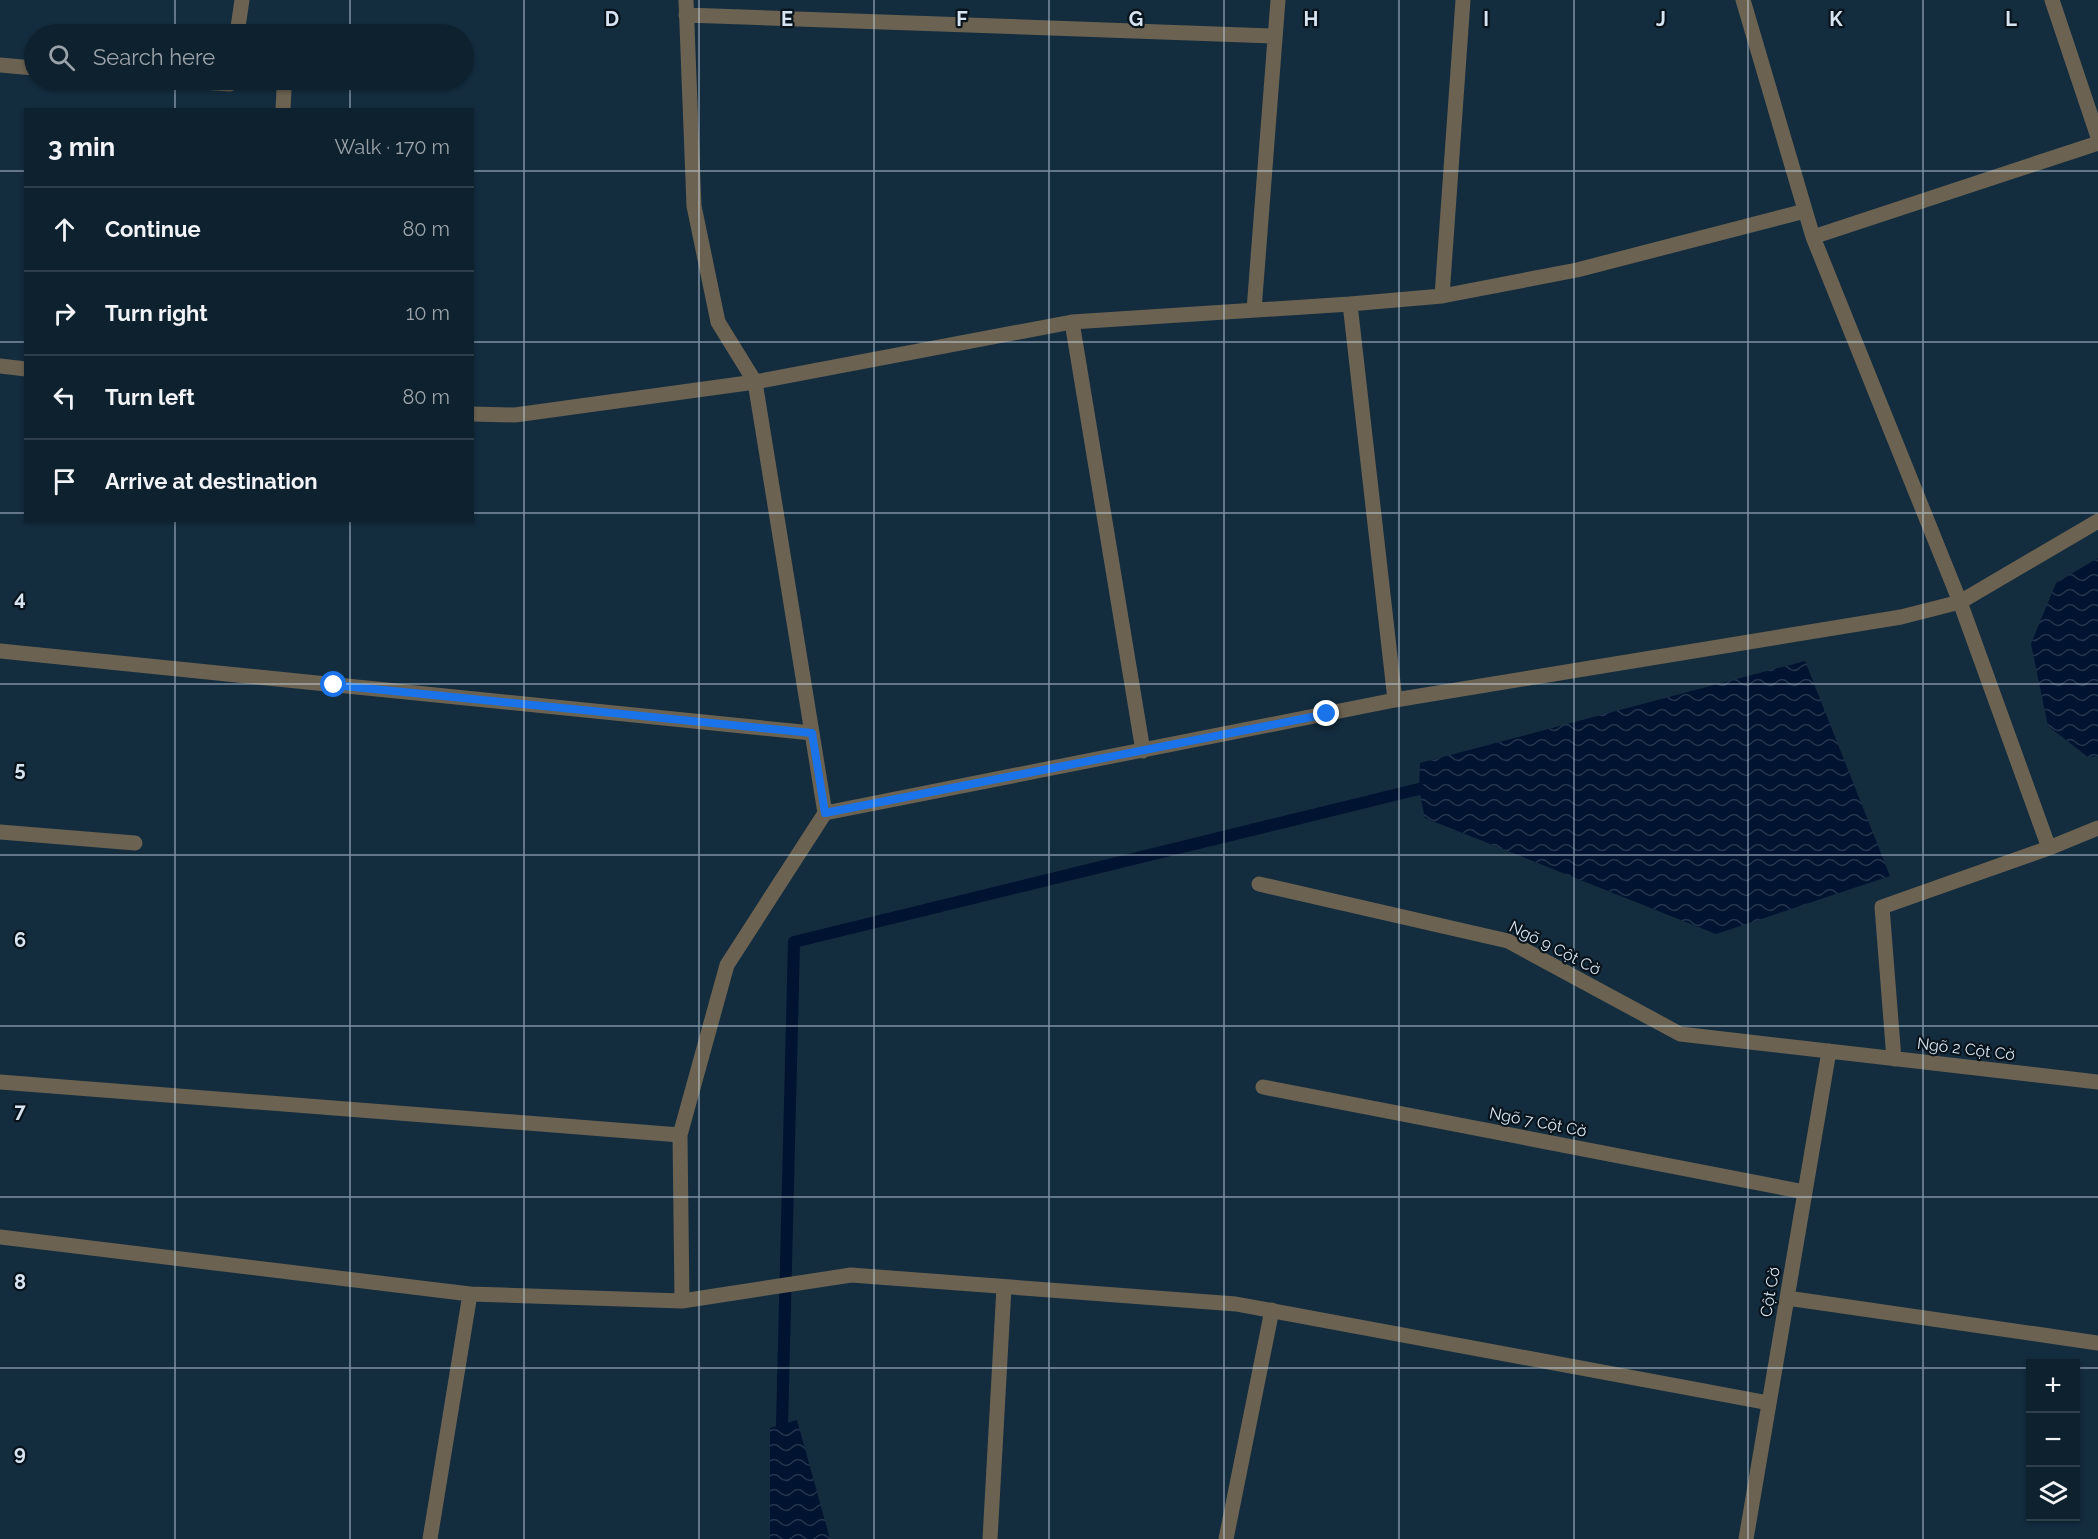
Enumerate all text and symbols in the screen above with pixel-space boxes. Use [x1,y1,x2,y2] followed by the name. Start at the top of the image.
[605,7,619,31] text: D
[781,7,793,31] text: E
[956,7,968,31] text: F
[1129,7,1143,31] text: G
[1304,7,1318,31] text: H
[1483,7,1489,31] text: I
[1656,7,1666,31] text: J
[1829,7,1843,31] text: K
[2005,7,2017,31] text: L
[24,24,474,90] search box
[45,41,78,74] icon: search
[93,44,215,70] text: Search here
[48,132,115,162] text: 3 min
[334,135,450,159] text: Walk · 170 m
[48,213,81,246] icon: ahead
[105,216,201,242] text: Continue
[402,217,450,241] text: 80 m
[48,297,81,330] icon: right
[105,300,208,326] text: Turn right
[406,301,450,325] text: 10 m
[48,381,81,414] icon: left
[105,384,195,410] text: Turn left
[402,385,450,409] text: 80 m
[48,465,81,498] icon: arrive
[105,468,318,494] text: Arrive at destination
[14,586,26,610] text: 4
[320,671,346,697] route start
[1313,700,1339,726] route end
[14,757,26,781] text: 5
[1506,917,1604,979] street label: Ngõ 9 Cột Cờ
[14,928,26,952] text: 6
[1916,1034,2016,1064] street label: Ngõ 2 Cột Cờ
[14,1099,26,1123] text: 7
[1488,1103,1588,1141] street label: Ngõ 7 Cột Cờ
[1756,1266,1784,1318] street label: Cột Cờ
[14,1270,26,1294] text: 8
[2026,1359,2080,1521] map controls
[2026,1359,2080,1413] button: +
[2026,1413,2080,1467] button: −
[14,1441,26,1465] text: 9
[2026,1467,2080,1521] button: layers

